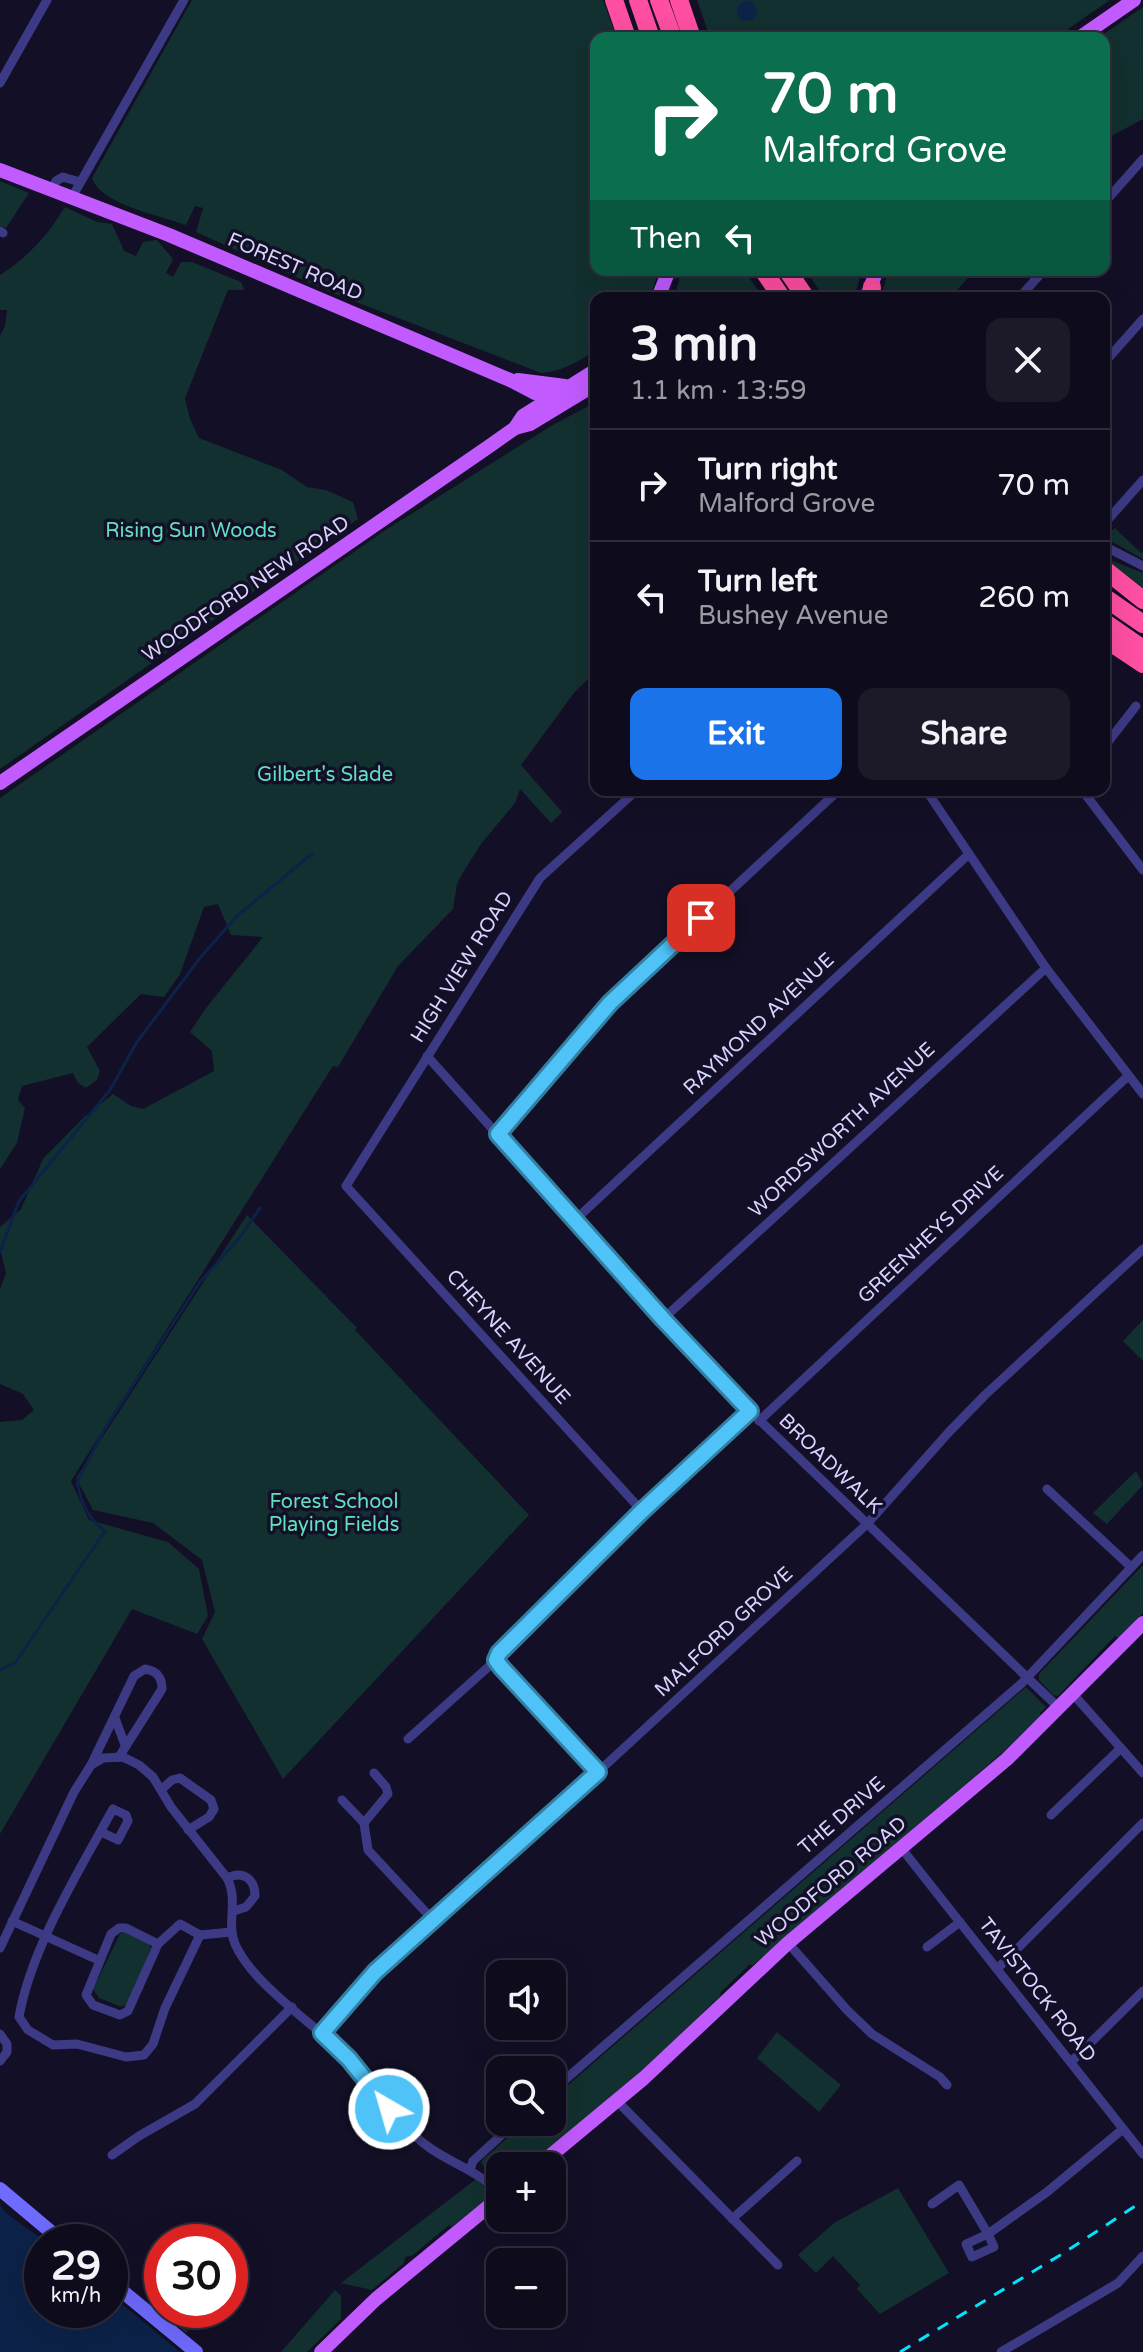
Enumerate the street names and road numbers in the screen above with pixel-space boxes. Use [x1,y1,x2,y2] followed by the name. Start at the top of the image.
[224,228,366,306] street label: FOREST ROAD
[138,511,354,667] street label: WOODFORD NEW ROAD
[406,887,518,1047] street label: HIGH VIEW ROAD
[679,948,839,1100] street label: RAYMOND AVENUE
[744,1037,940,1223] street label: WORDSWORTH AVENUE
[853,1161,1009,1309] street label: GREENHEYS DRIVE
[441,1265,575,1409] street label: CHEYNE AVENUE
[773,1409,887,1519] street label: BROADWALK
[650,1562,798,1702] street label: MALFORD GROVE
[794,1772,890,1860] street label: THE DRIVE
[750,1812,912,1952] street label: WOODFORD ROAD
[973,1913,1101,2067] street label: TAVISTOCK ROAD

